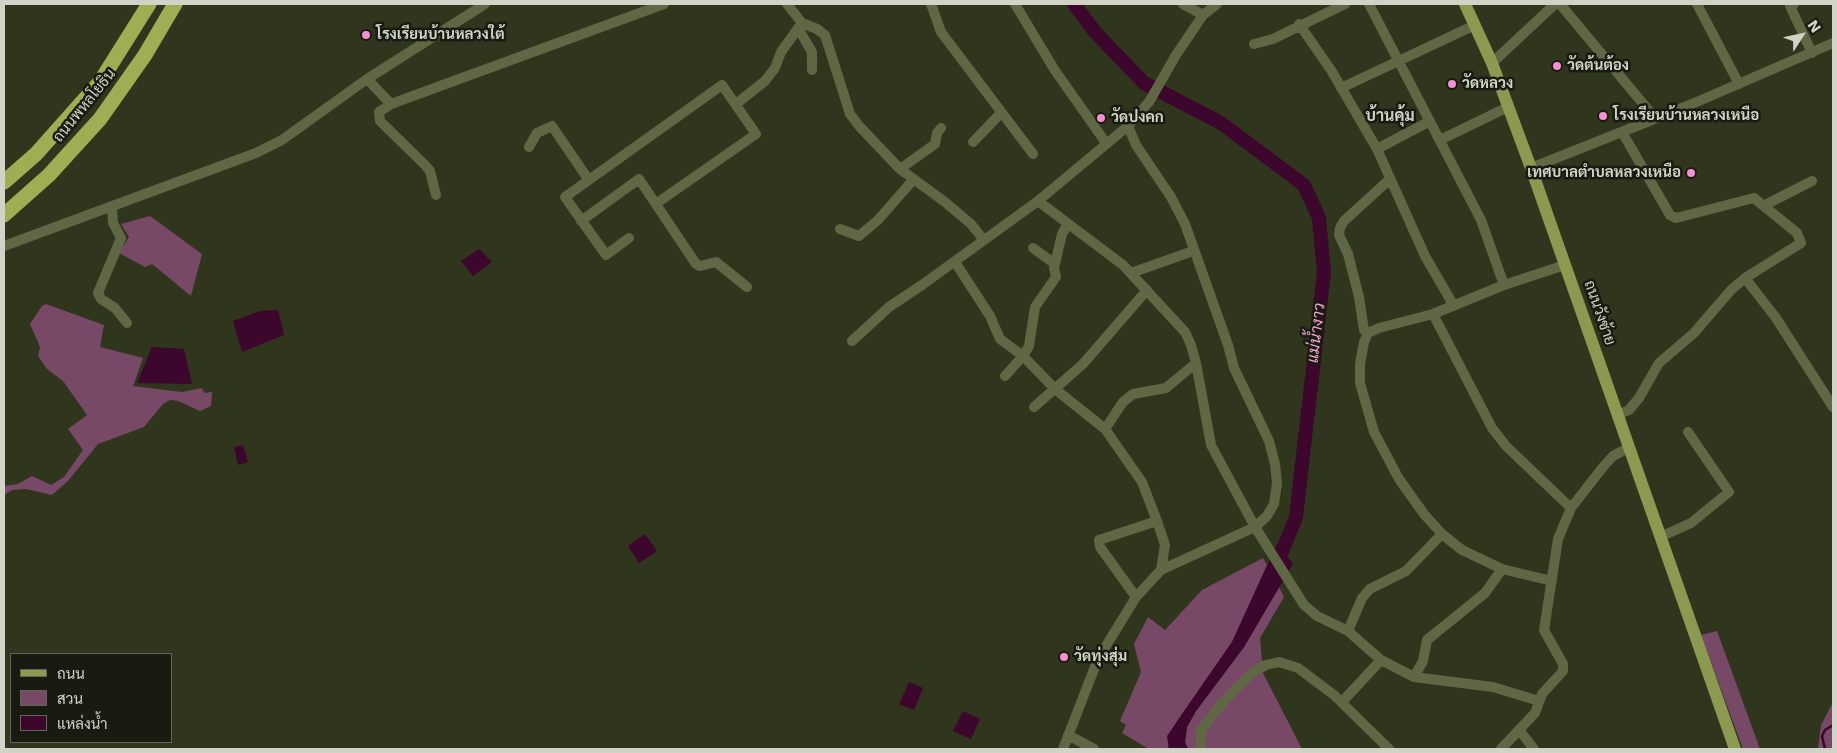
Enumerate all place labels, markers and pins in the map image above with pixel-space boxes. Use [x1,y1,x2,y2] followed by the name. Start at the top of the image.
[376,26,505,44] place label: โรงเรียนบ้านหลวงใต้
[360,29,372,41] marker: โรงเรียนบ้านหลวงใต้
[1567,57,1629,75] place label: วัดต้นต้อง
[1551,60,1563,72] marker: วัดต้นต้อง
[1462,75,1513,93] place label: วัดหลวง
[1446,78,1458,90] marker: วัดหลวง
[1613,107,1759,125] place label: โรงเรียนบ้านหลวงเหนือ
[1111,109,1164,127] place label: วัดปงคก
[1597,110,1609,122] marker: โรงเรียนบ้านหลวงเหนือ
[1095,112,1107,124] marker: วัดปงคก
[1527,164,1681,182] place label: เทศบาลตำบลหลวงเหนือ
[1685,167,1697,179] marker: เทศบาลตำบลหลวงเหนือ
[1074,648,1127,666] place label: วัดทุ่งสุ่ม
[1058,651,1070,663] marker: วัดทุ่งสุ่ม

